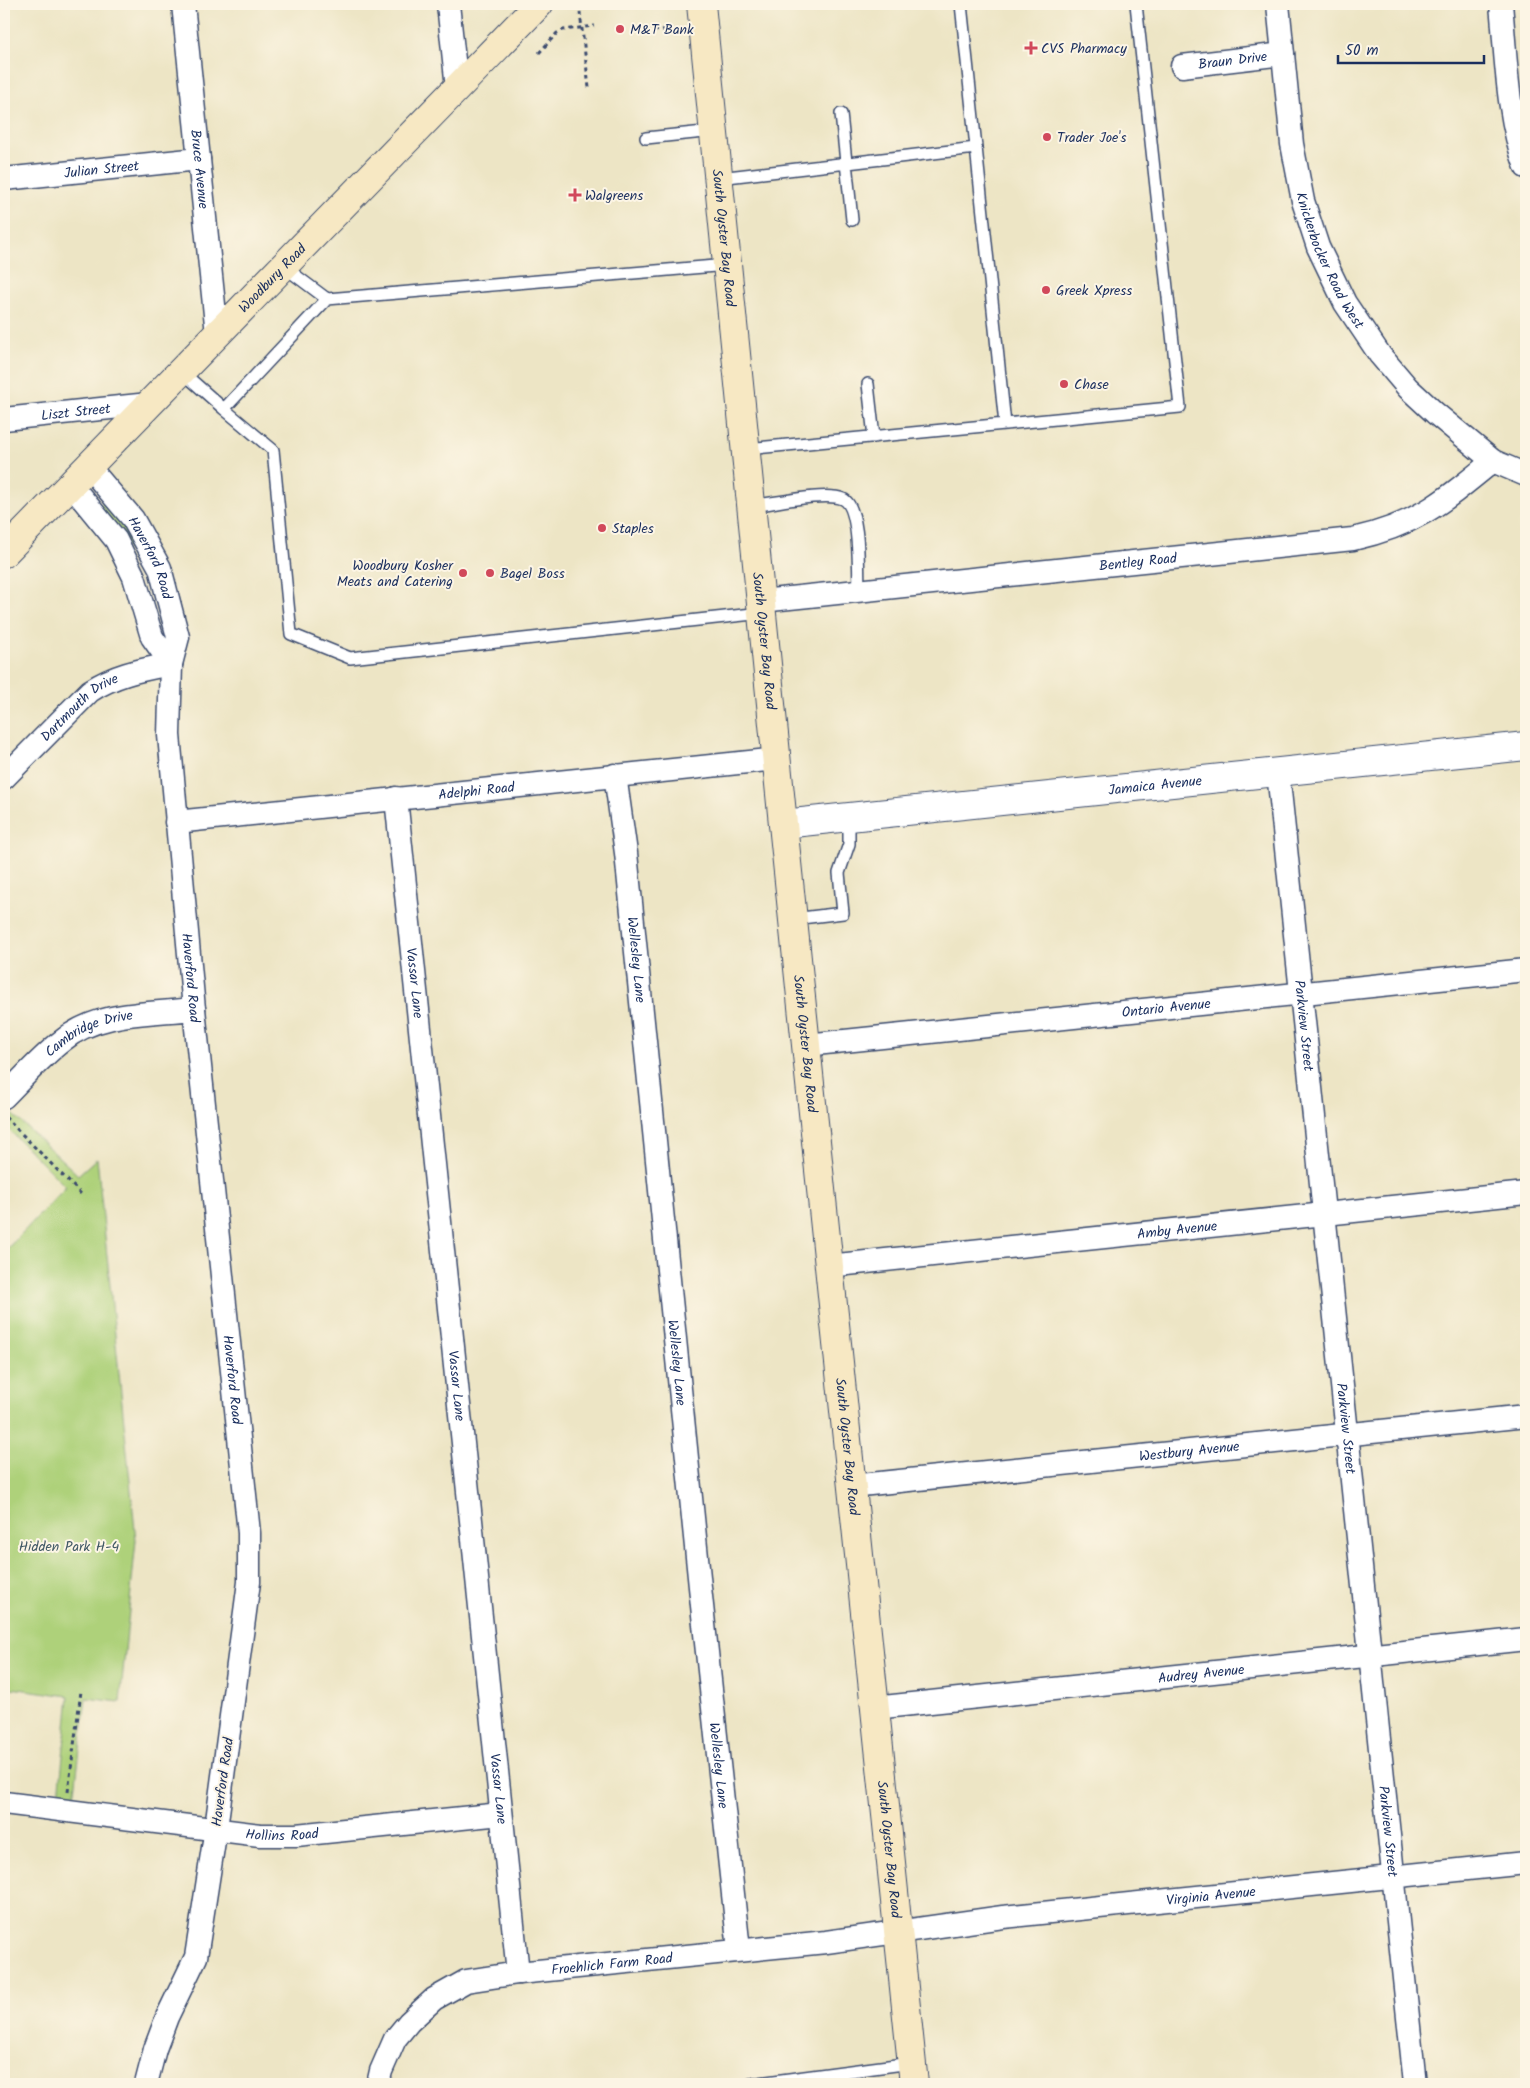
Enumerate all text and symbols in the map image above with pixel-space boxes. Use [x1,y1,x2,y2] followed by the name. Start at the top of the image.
[630,19,694,41] place label: M&T Bank
[614,23,626,35] marker: M&T Bank
[1338,32,1484,64] scale bar
[1041,38,1127,60] place label: CVS Pharmacy
[1345,39,1379,63] text: 50 m
[1025,42,1037,54] marker: CVS Pharmacy
[1197,46,1269,76] street label: Braun Drive
[1057,127,1126,149] place label: Trader Joe's
[184,128,214,211] street label: Bruce Avenue
[1041,131,1053,143] marker: Trader Joe's
[63,155,141,185] street label: Julian Street
[706,168,741,309] street label: South Oyster Bay Road
[585,185,643,207] place label: Walgreens
[569,189,581,201] marker: Walgreens
[1290,190,1370,334] street label: Knickerbocker Road West
[234,238,313,318] street label: Woodbury Road
[1056,280,1132,302] place label: Greek Xpress
[1040,284,1052,296] marker: Greek Xpress
[1074,374,1109,396] place label: Chase
[1058,378,1070,390] marker: Chase
[40,398,112,427] street label: Liszt Street
[122,512,178,603] street label: Haverford Road
[612,518,654,540] place label: Staples
[596,522,608,534] marker: Staples
[1098,547,1179,578] street label: Bentley Road
[337,555,454,593] place label: Woodbury Kosher Meats and Catering
[500,563,565,585] place label: Bagel Boss
[457,567,469,579] marker: Woodbury Kosher Meats and Catering
[484,567,496,579] marker: Bagel Boss
[746,571,782,712] street label: South Oyster Bay Road
[36,668,122,747] street label: Dartmouth Drive
[1107,770,1204,802] street label: Jamaica Avenue
[437,776,517,806] street label: Adelphi Road
[620,916,651,1005] street label: Wellesley Lane
[175,932,205,1025] street label: Haverford Road
[400,947,429,1020] street label: Vassar Lane
[787,974,823,1115] street label: South Oyster Bay Road
[1288,979,1319,1073] street label: Parkview Street
[1121,993,1212,1024] street label: Ontario Avenue
[40,1004,135,1063] street label: Cambridge Drive
[1136,1215,1219,1246] street label: Amby Avenue
[661,1319,692,1408] street label: Wellesley Lane
[216,1334,248,1426] street label: Haverford Road
[441,1350,471,1423] street label: Vassar Lane
[829,1377,865,1517] street label: South Oyster Bay Road
[1330,1382,1361,1476] street label: Parkview Street
[1138,1436,1241,1468] street label: Westbury Avenue
[19,1536,120,1558] park label: Hidden Park H-4
[1157,1659,1246,1690] street label: Audrey Avenue
[703,1721,734,1810] street label: Wellesley Lane
[206,1735,240,1828] street label: Haverford Road
[483,1752,513,1826] street label: Vassar Lane
[871,1780,907,1920] street label: South Oyster Bay Road
[1372,1785,1403,1879] street label: Parkview Street
[244,1823,321,1847] street label: Hollins Road
[1165,1881,1258,1912] street label: Virginia Avenue
[550,1947,675,1982] street label: Froehlich Farm Road

